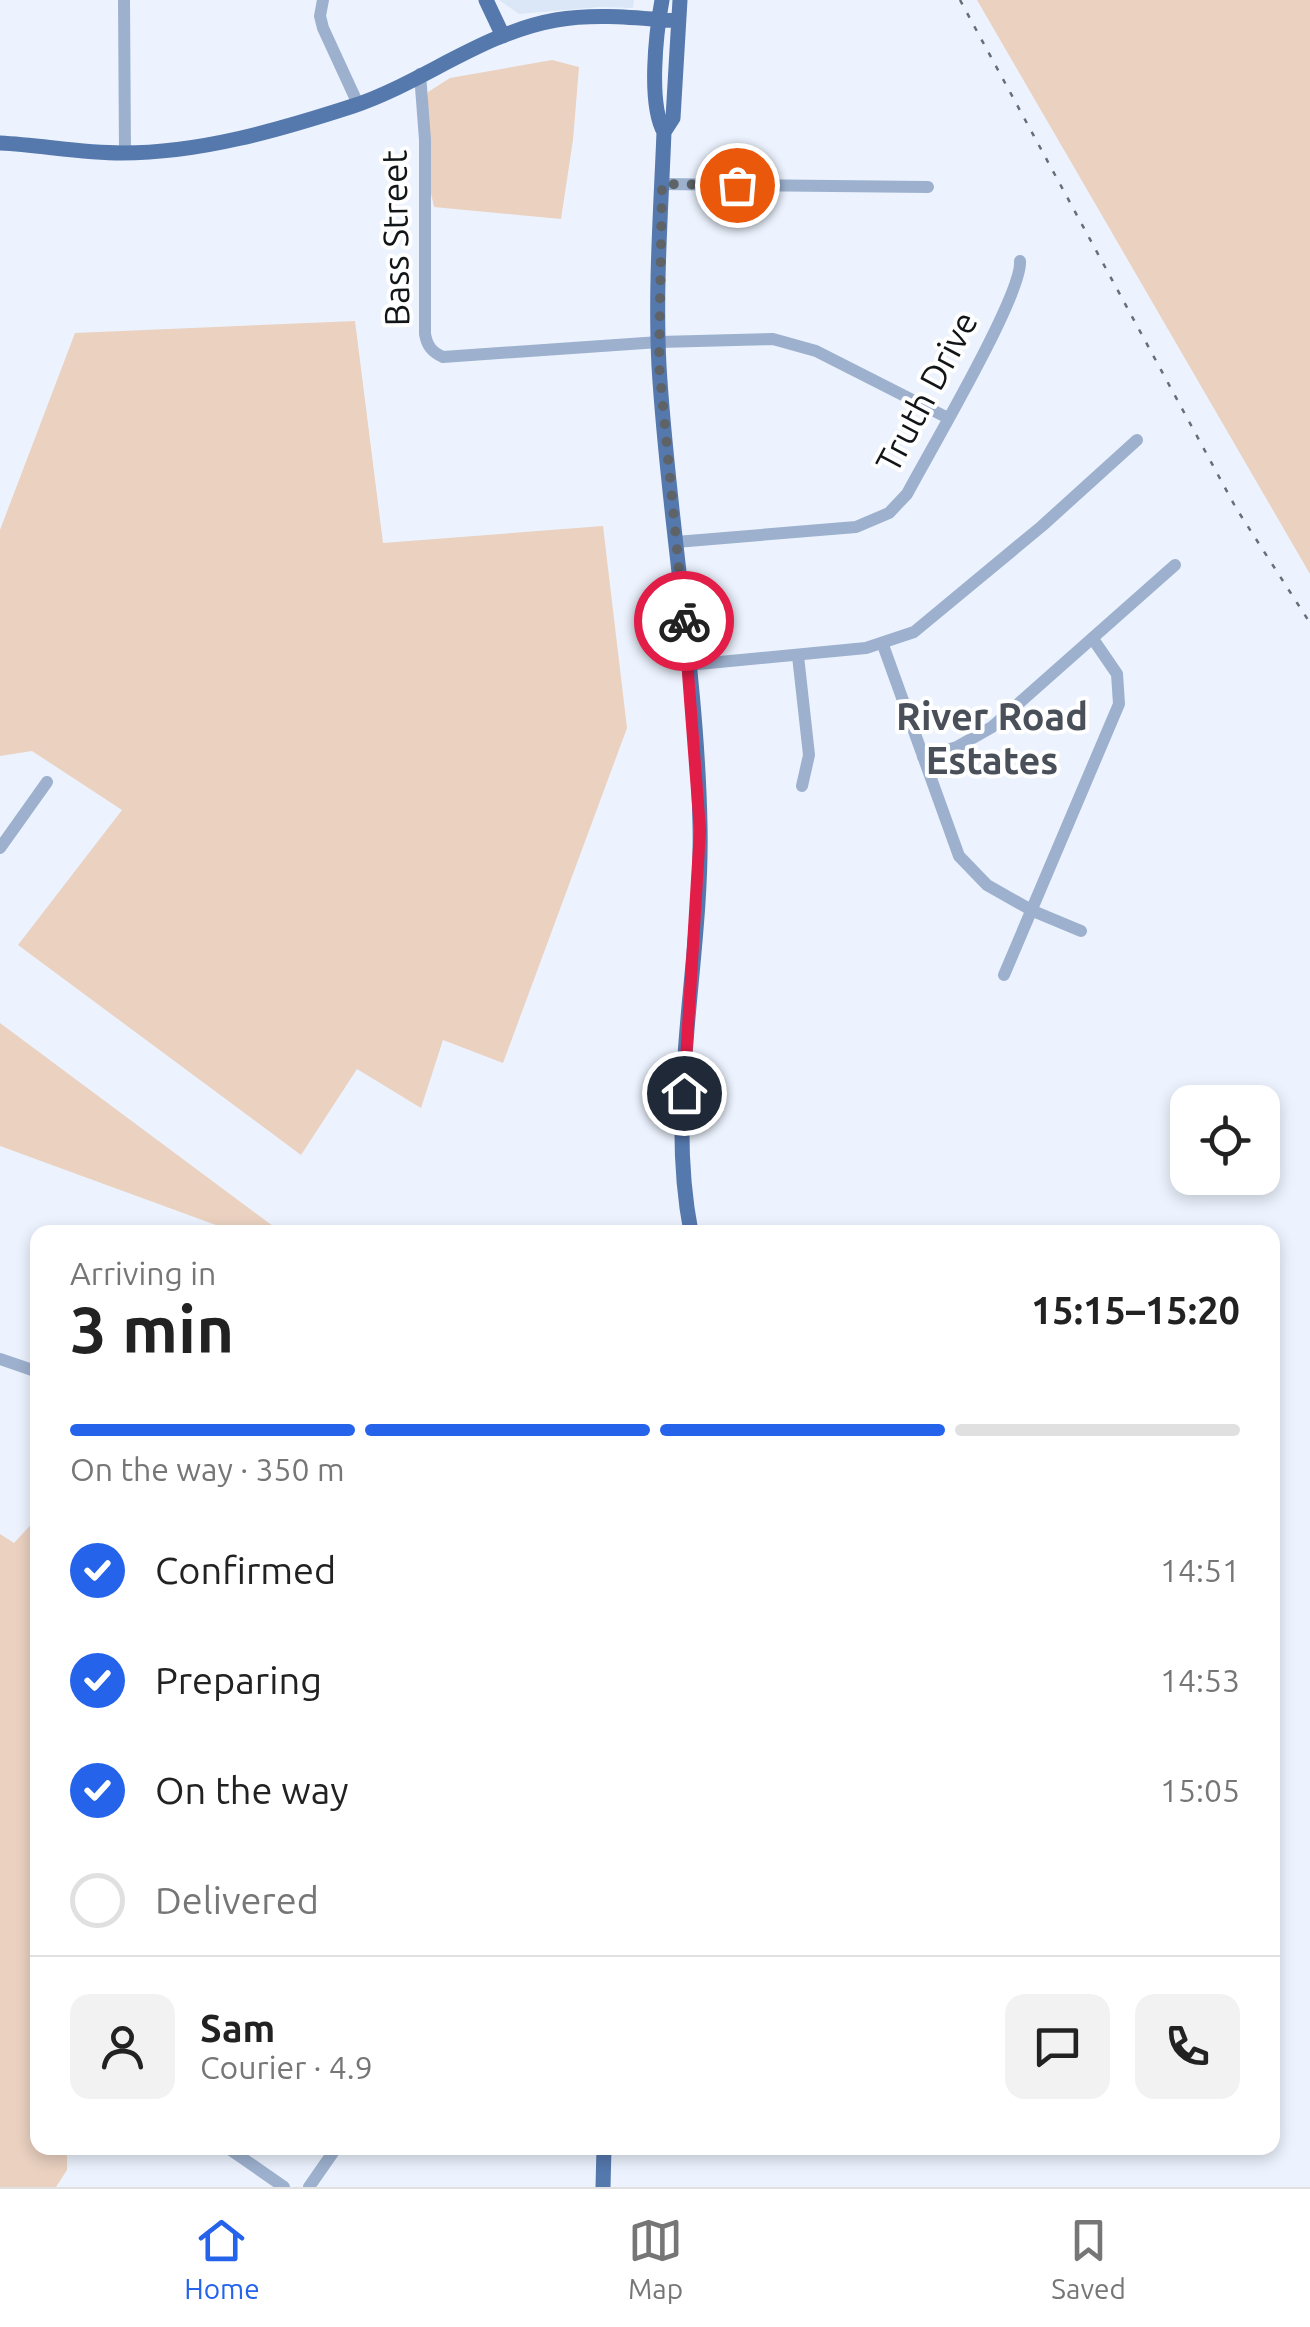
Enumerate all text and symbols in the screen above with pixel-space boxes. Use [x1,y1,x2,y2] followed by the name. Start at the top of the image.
[695,143,780,228] pin
[373,149,417,327] street label: Bass Street
[710,158,765,213] icon: bag
[867,304,985,479] street label: Truth Drive
[634,571,734,671] courier
[657,594,712,649] icon: bike
[896,695,1088,781] district label: River Road Estates
[642,1051,727,1136] pin
[657,1066,712,1121] icon: home
[1170,1085,1280,1195] map controls
[1170,1085,1280,1195] button: locate
[70,1255,216,1291] text: Arriving in
[1031,1289,1240,1331] text: 15:15–15:20
[70,1292,234,1365] text: 3 min
[70,1451,345,1487] text: On the way · 350 m
[70,1543,125,1598] icon: check
[155,1549,336,1591] text: Confirmed
[1160,1552,1240,1588] text: 14:51
[70,1653,125,1708] icon: check
[155,1659,322,1701] text: Preparing
[1160,1662,1240,1698] text: 14:53
[70,1763,125,1818] icon: check
[155,1769,348,1811] text: On the way
[1160,1772,1240,1808] text: 15:05
[155,1879,319,1921] text: Delivered
[70,1994,175,2099] button: person
[1005,1994,1110,2099] button: chat
[1135,1994,1240,2099] button: phone
[200,2007,275,2049] text: Sam
[200,2049,373,2085] text: Courier · 4.9
[184,2213,260,2304] tab: Home
[628,2213,683,2304] tab: Map
[1051,2213,1126,2304] tab: Saved

